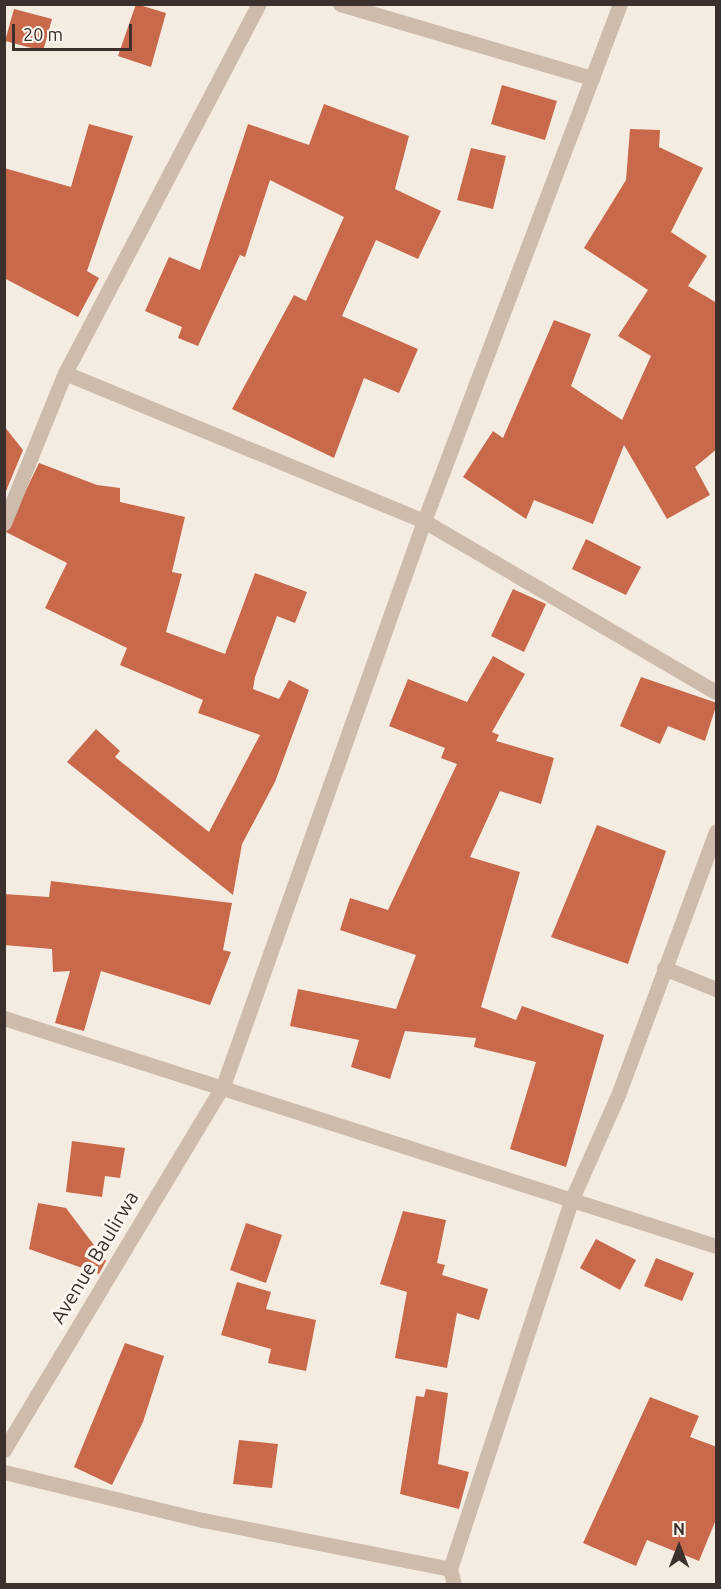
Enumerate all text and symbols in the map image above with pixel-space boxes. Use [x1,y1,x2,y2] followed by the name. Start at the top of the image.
[15,12,135,50] scale bar
[23,24,63,44] text: 20 m
[45,1186,143,1328] street label: Avenue Baulirwa
[649,1517,709,1577] north arrow
[673,1520,685,1538] text: N

